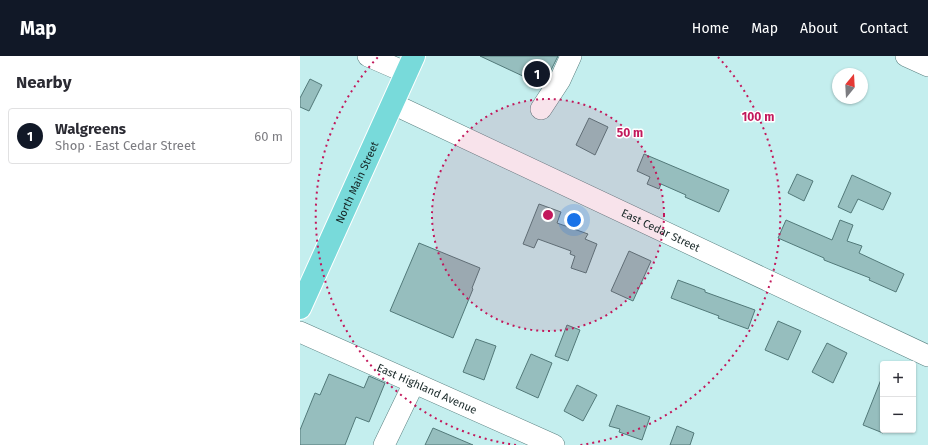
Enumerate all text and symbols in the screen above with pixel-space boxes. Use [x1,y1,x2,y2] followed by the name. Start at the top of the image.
[20,17,57,40] text: Map
[692,20,729,37] text: Home
[751,20,778,37] text: Map
[800,20,838,37] text: About
[860,20,908,37] text: Contact
[524,59,550,89] pin: 1
[832,68,868,104] north arrow
[16,72,71,93] text: Nearby
[742,110,774,124] text: 100 m
[55,120,126,138] text: Walgreens
[617,126,643,140] text: 50 m
[27,129,33,144] text: 1
[254,129,283,144] text: 60 m
[55,138,196,153] text: Shop · East Cedar Street
[333,139,381,225] street label: North Main Street
[619,206,702,254] street label: East Cedar Street
[541,208,555,222] centre of rings
[564,210,584,230] your location
[375,361,479,416] street label: East Highland Avenue
[880,361,916,433] map controls
[880,361,916,397] button: +
[880,397,916,433] button: −

